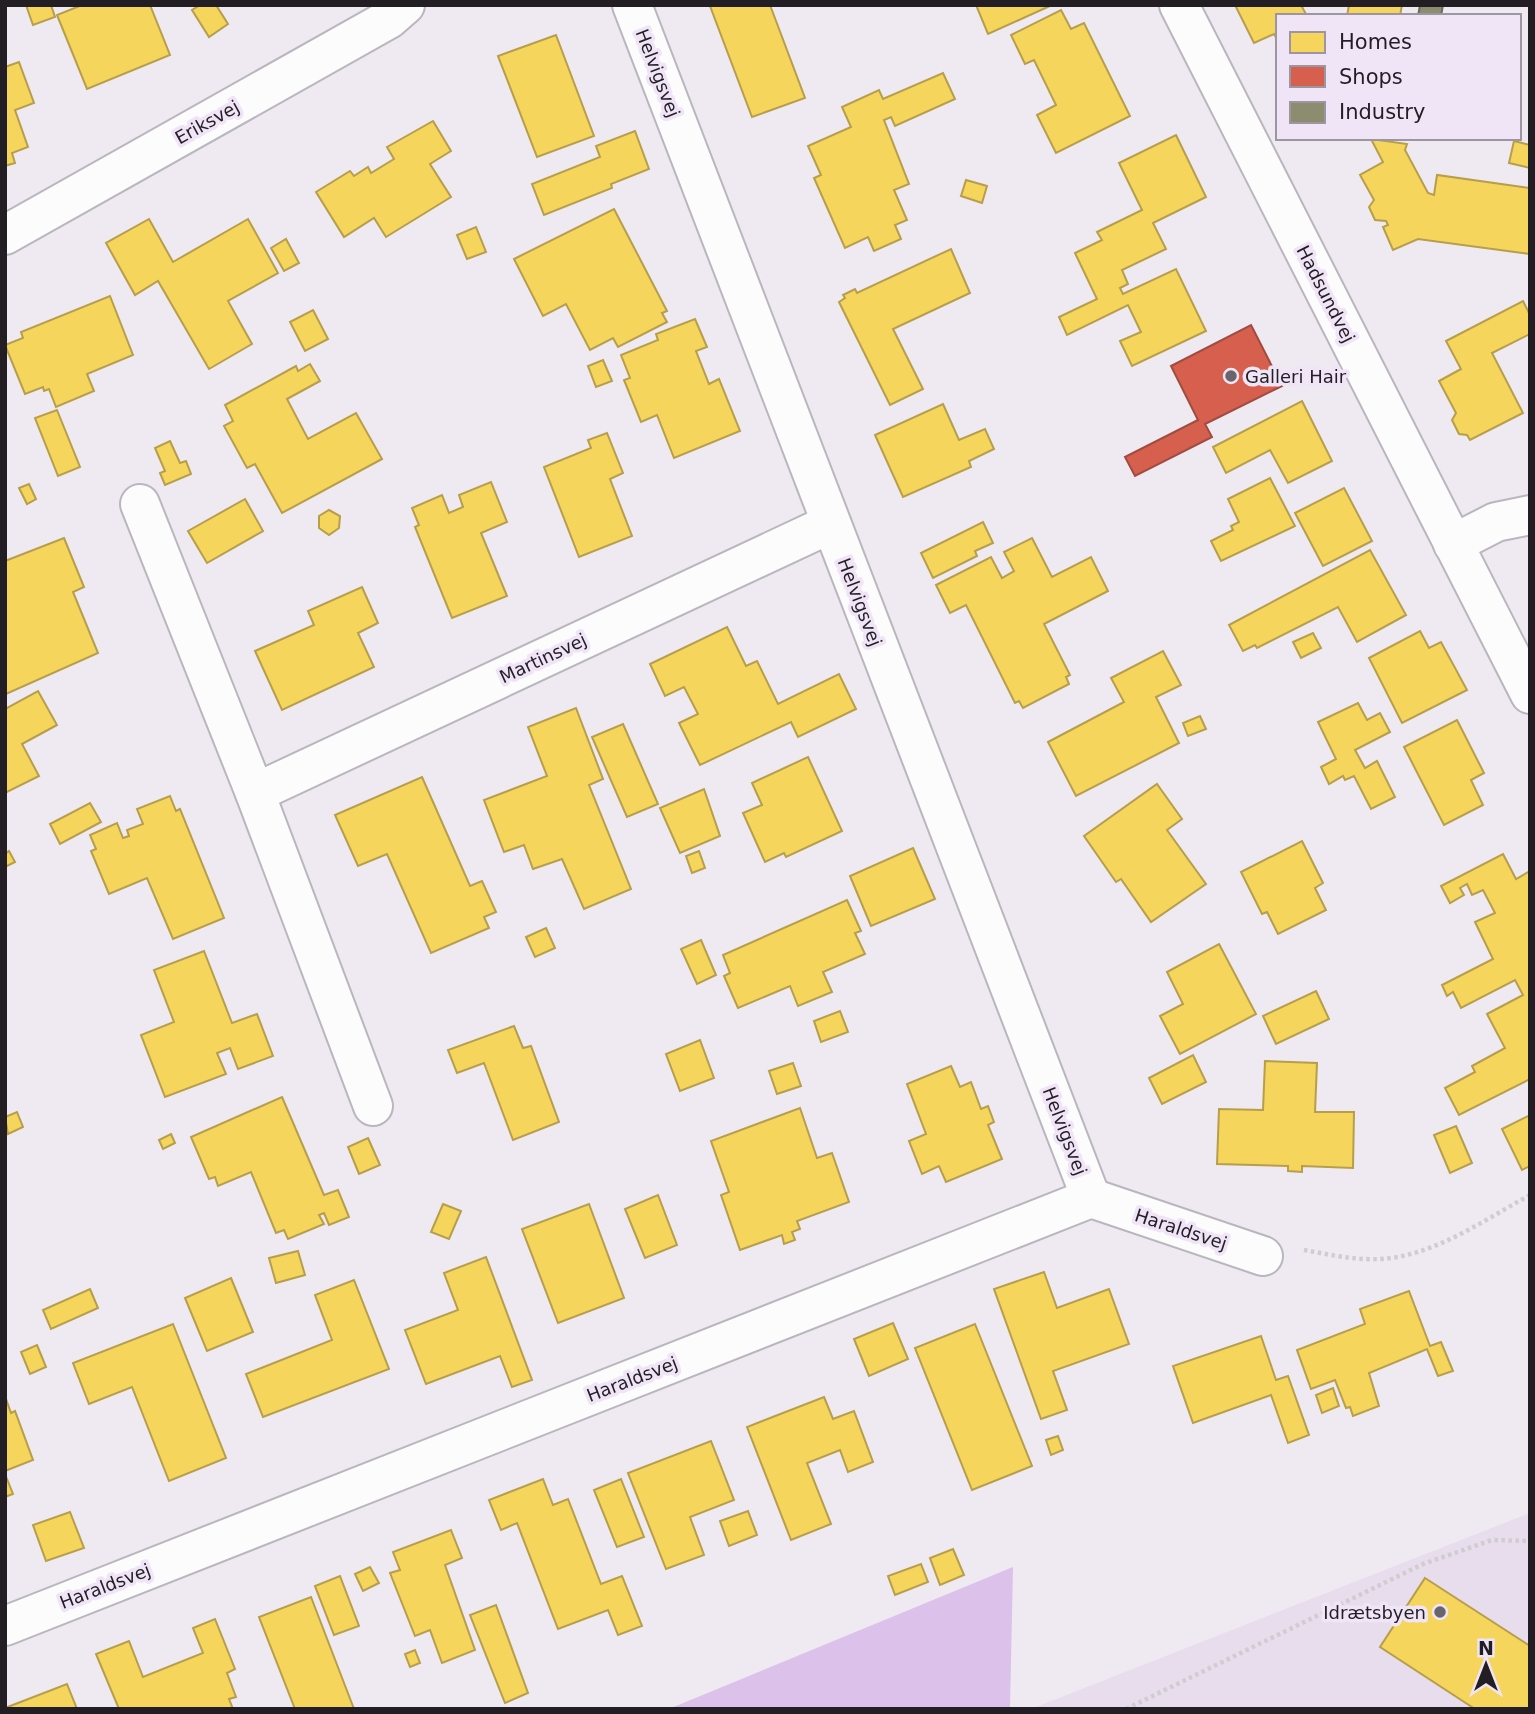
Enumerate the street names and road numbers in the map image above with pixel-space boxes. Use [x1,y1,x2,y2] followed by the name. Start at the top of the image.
[632,26,684,120] street label: Helvigsvej
[171,96,243,148] street label: Eriksvej
[1293,242,1359,346] street label: Hadsundvej
[834,555,886,649] street label: Helvigsvej
[496,629,590,687] street label: Martinsvej
[1039,1084,1091,1178] street label: Helvigsvej
[1132,1204,1230,1254] street label: Haraldsvej
[584,1352,680,1406] street label: Haraldsvej
[57,1559,153,1613] street label: Haraldsvej

